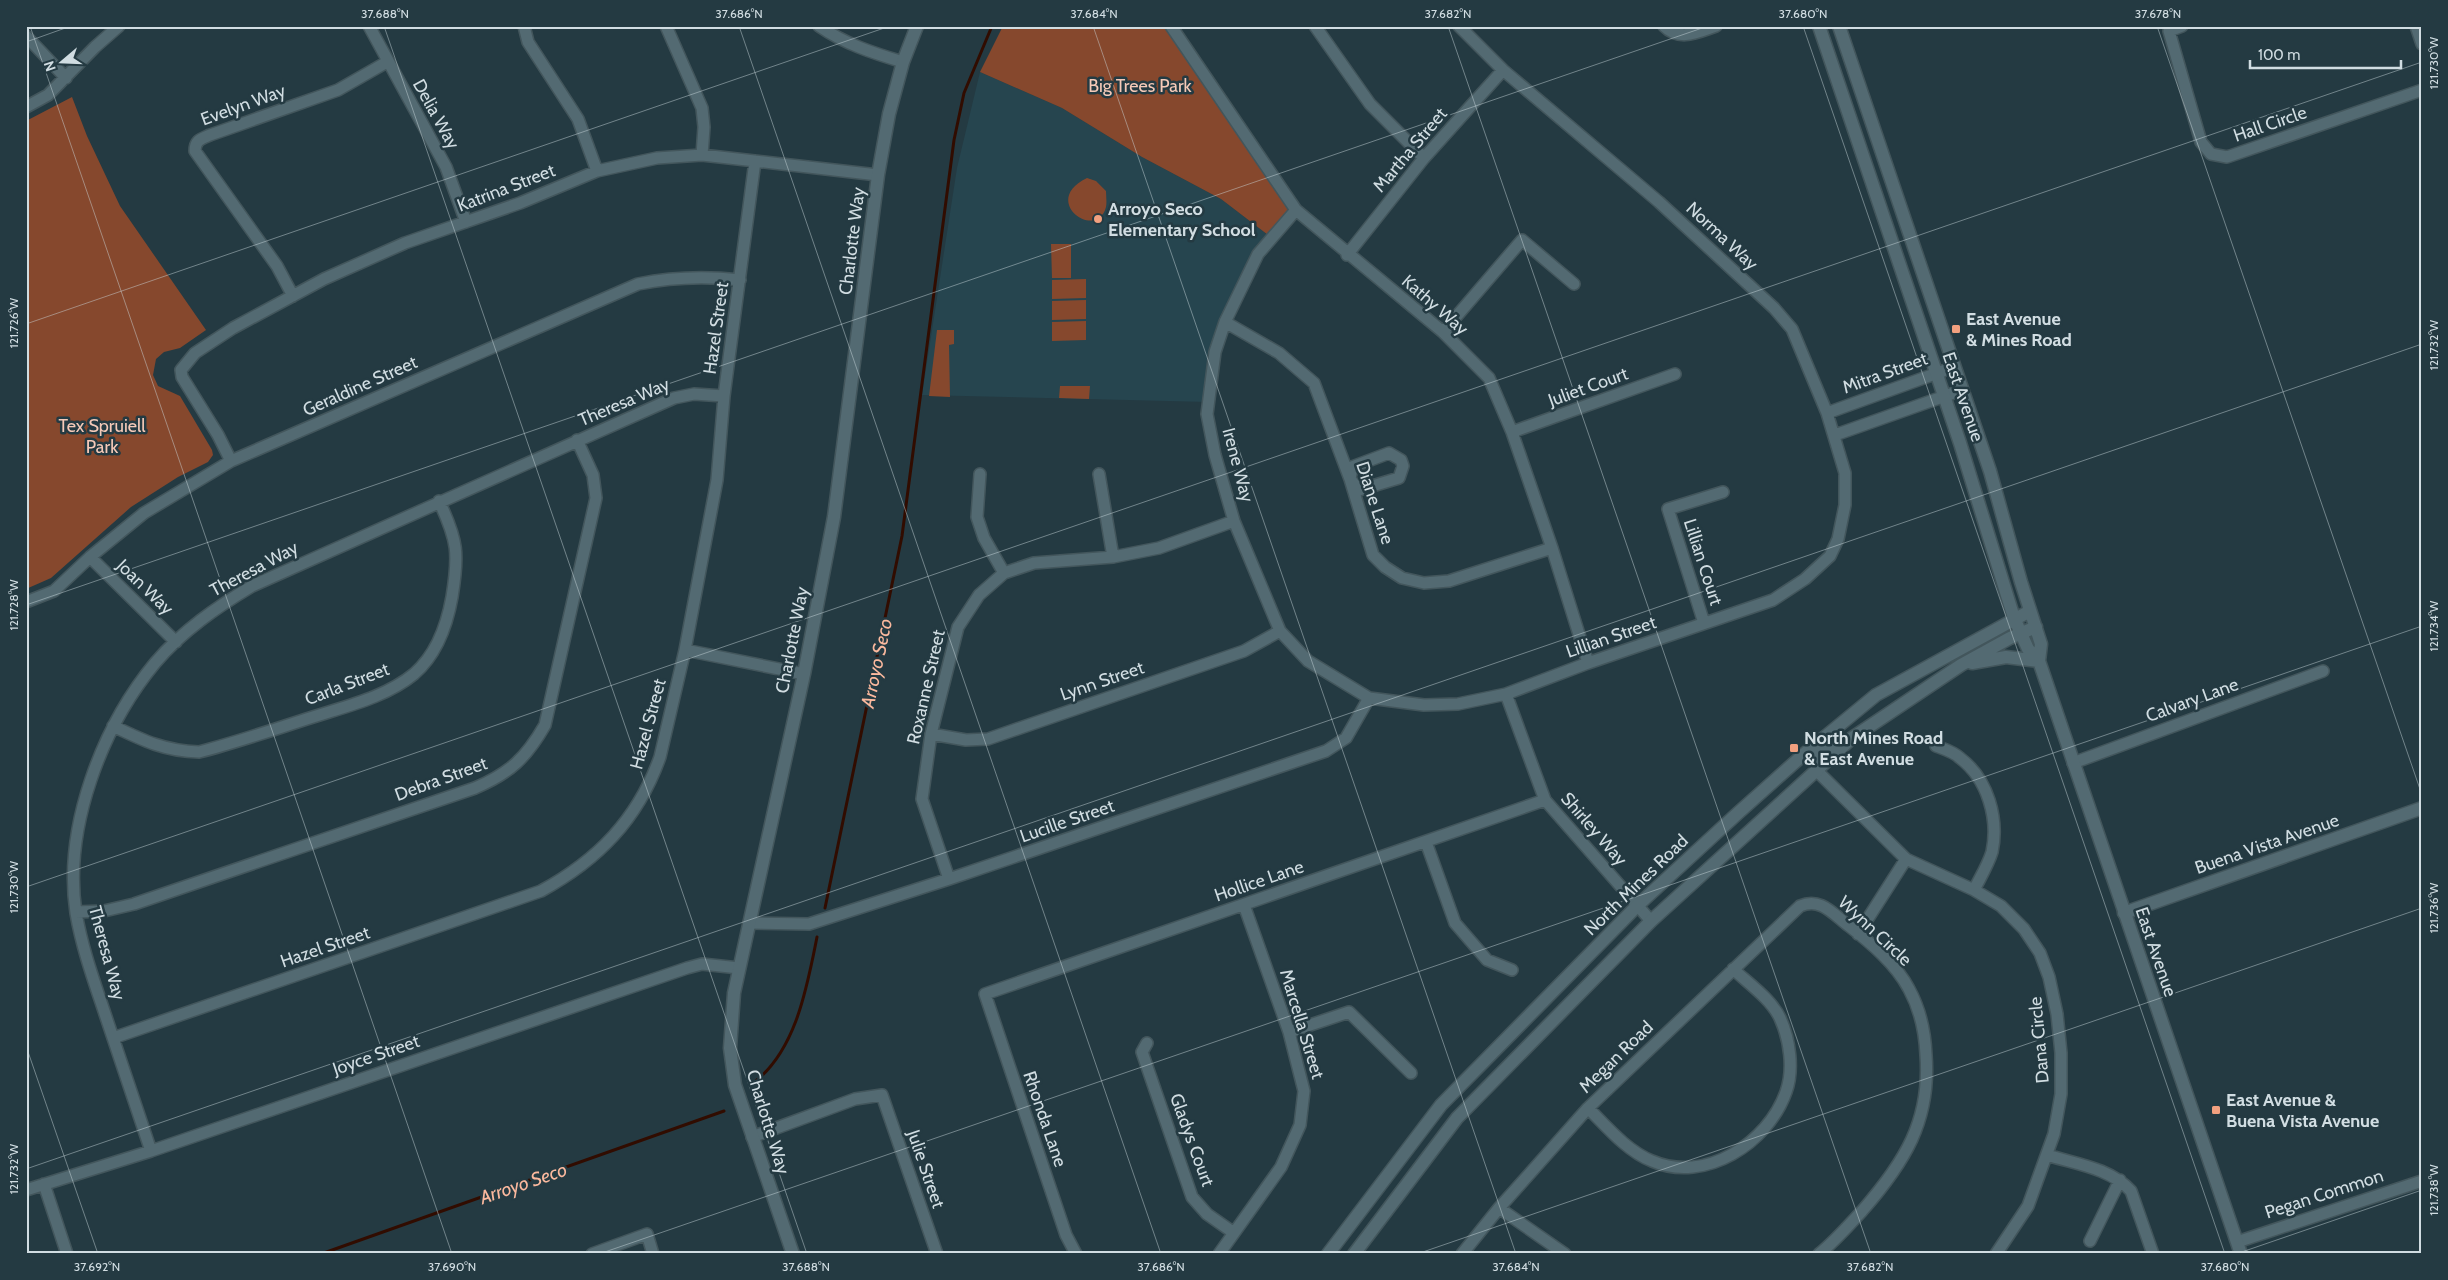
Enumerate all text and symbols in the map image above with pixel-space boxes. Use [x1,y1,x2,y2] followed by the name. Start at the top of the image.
[361,6,409,21] text: 37.688°N
[715,6,763,21] text: 37.686°N
[1070,6,1118,21] text: 37.684°N
[1425,6,1471,21] text: 37.682°N
[1779,6,1827,21] text: 37.680°N
[2135,6,2181,21] text: 37.678°N
[2426,36,2441,89] text: 121.730°W
[38,38,88,88] north arrow
[2250,38,2402,70] scale bar
[2258,46,2300,64] text: 100 m
[40,59,60,74] text: N
[408,75,464,153] street label: Delia Way
[1088,75,1193,97] park label: Big Trees Park
[198,80,288,130] street label: Evelyn Way
[2230,101,2310,147] street label: Hall Circle
[1368,103,1452,197] street label: Martha Street
[454,159,558,217] street label: Katrina Street
[834,186,870,296] street label: Charlotte Way
[1682,197,1762,275] street label: Norma Way
[1108,198,1256,241] place label: Arroyo Seco Elementary School
[1092,213,1104,225] marker: Arroyo Seco Elementary School
[1397,270,1473,340] street label: Kathy Way
[699,280,733,376] street label: Hazel Street
[6,297,21,348] text: 121.726°W
[1966,308,2072,351] place label: East Avenue & Mines Road
[2426,319,2441,370] text: 121.732°W
[1950,323,1962,335] marker: East Avenue & Mines Road
[1839,347,1931,399] street label: Mitra Street
[1937,349,1989,445] street label: East Avenue
[299,351,421,421] street label: Geraldine Street
[1544,362,1631,412] street label: Juliet Court
[575,373,673,431] street label: Theresa Way
[59,415,146,458] park label: Tex Spruiell Park
[1218,425,1258,505] street label: Irene Way
[1351,459,1399,547] street label: Diane Lane
[1679,516,1727,608] street label: Lillian Court
[206,537,302,601] street label: Theresa Way
[111,554,178,619] street label: Joan Way
[6,579,21,631] text: 121.728°W
[771,585,813,695] street label: Charlotte Way
[2426,600,2441,651] text: 121.734°W
[1563,611,1659,663] street label: Lillian Street
[856,616,897,711] water label: Arroyo Seco
[902,628,950,746] street label: Roxanne Street
[1057,656,1147,706] street label: Lynn Street
[302,658,392,710] street label: Carla Street
[2143,673,2241,727] street label: Calvary Lane
[625,676,671,772] street label: Hazel Street
[1804,727,1943,770] place label: North Mines Road & East Avenue
[1788,742,1800,754] marker: North Mines Road & East Avenue
[392,752,490,806] street label: Debra Street
[1556,788,1632,870] street label: Shirley Way
[1017,795,1117,847] street label: Lucille Street
[2192,809,2342,879] street label: Buena Vista Avenue
[1579,830,1693,940] street label: North Mines Road
[1211,855,1307,907] street label: Hollice Lane
[6,860,21,913] text: 121.730°W
[2426,882,2441,933] text: 121.736°W
[1834,891,1916,971] street label: Wynn Circle
[84,903,130,1003] street label: Theresa Way
[2130,904,2182,1000] street label: East Avenue
[277,921,373,973] street label: Hazel Street
[1275,967,1329,1081] street label: Marcella Street
[2024,996,2054,1084] street label: Dana Circle
[1574,1016,1658,1098] street label: Megan Road
[329,1030,422,1080] street label: Joyce Street
[742,1067,794,1177] street label: Charlotte Way
[1018,1068,1072,1170] street label: Rhonda Lane
[2226,1089,2379,1132] place label: East Avenue & Buena Vista Avenue
[1165,1091,1219,1189] street label: Gladys Court
[2210,1104,2222,1116] marker: East Avenue & Buena Vista Avenue
[902,1126,950,1211] street label: Julie Street
[6,1143,21,1194] text: 121.732°W
[476,1158,570,1209] water label: Arroyo Seco
[2262,1164,2386,1224] street label: Pegan Common
[2426,1164,2441,1216] text: 121.738°W
[74,1259,120,1274] text: 37.692°N
[428,1259,476,1274] text: 37.690°N
[782,1259,830,1274] text: 37.688°N
[1137,1259,1185,1274] text: 37.686°N
[1492,1259,1540,1274] text: 37.684°N
[1847,1259,1893,1274] text: 37.682°N
[2201,1259,2249,1274] text: 37.680°N

